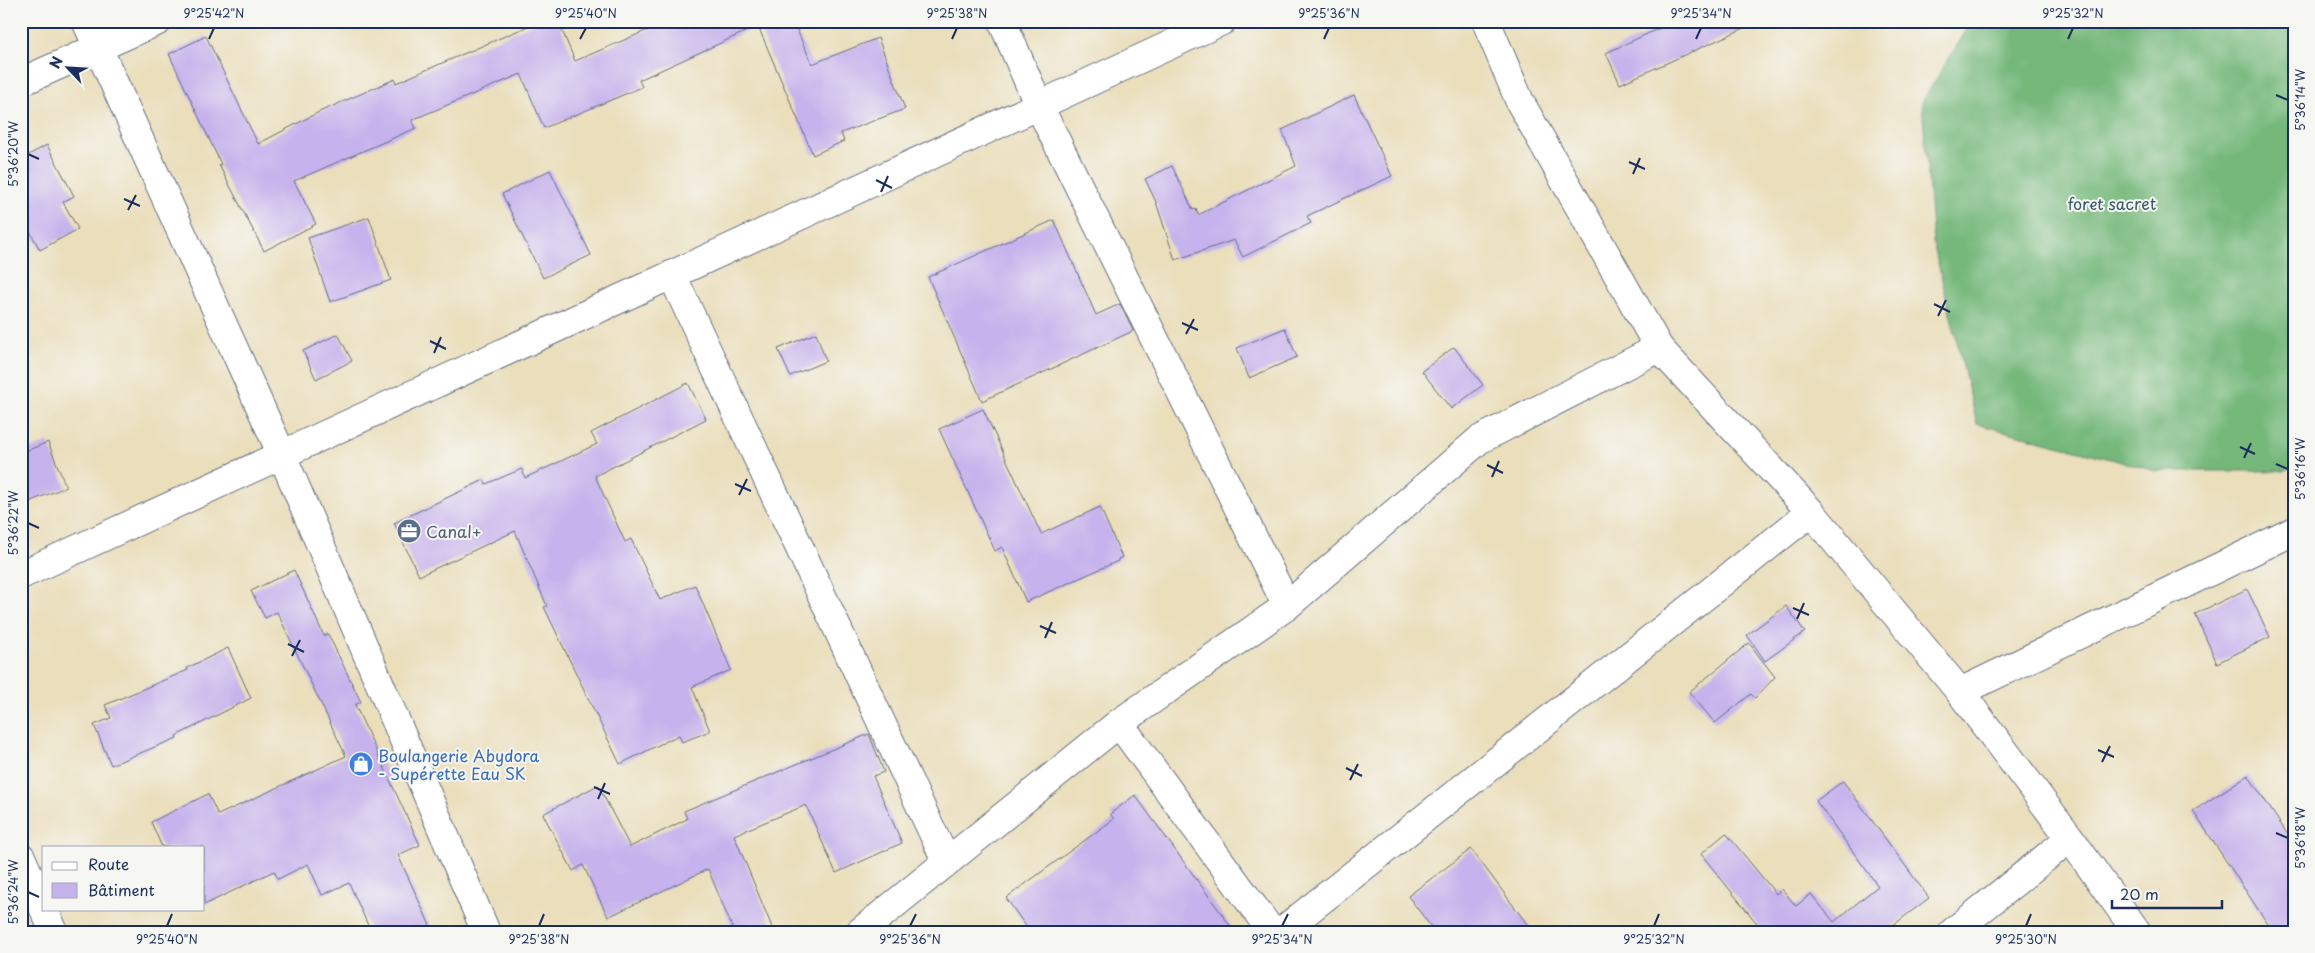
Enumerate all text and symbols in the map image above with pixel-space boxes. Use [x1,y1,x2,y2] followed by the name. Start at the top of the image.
[184,4,245,22] text: 9°25'42"N
[555,4,617,22] text: 9°25'40"N
[927,4,988,22] text: 9°25'38"N
[1298,4,1360,22] text: 9°25'36"N
[1670,4,1732,22] text: 9°25'34"N
[2042,4,2104,22] text: 9°25'32"N
[42,42,92,92] north arrow
[44,53,68,72] text: N
[2291,68,2309,131] text: 5°36'14"W
[4,120,22,187] text: 5°36'20"W
[2068,191,2157,215] park label: foret sacret
[2291,437,2309,500] text: 5°36'16"W
[4,490,22,556] text: 5°36'22"W
[396,518,422,544] office icon: Canal+
[426,519,482,543] place label: Canal+
[378,743,539,785] place label: Boulangerie Abydora - Supérette Eau SK
[348,751,374,777] shop icon: Boulangerie Abydora - Supérette Eau SK
[2291,806,2309,869] text: 5°36'18"W
[42,846,205,910] legend
[88,852,129,875] text: Route
[4,859,22,925] text: 5°36'24"W
[88,878,155,901] text: Bâtiment
[2112,878,2222,910] scale bar
[2120,882,2159,905] text: 20 m
[136,930,198,948] text: 9°25'40"N
[509,930,570,948] text: 9°25'38"N
[879,930,941,948] text: 9°25'36"N
[1251,930,1313,948] text: 9°25'34"N
[1623,930,1685,948] text: 9°25'32"N
[1995,930,2057,948] text: 9°25'30"N

